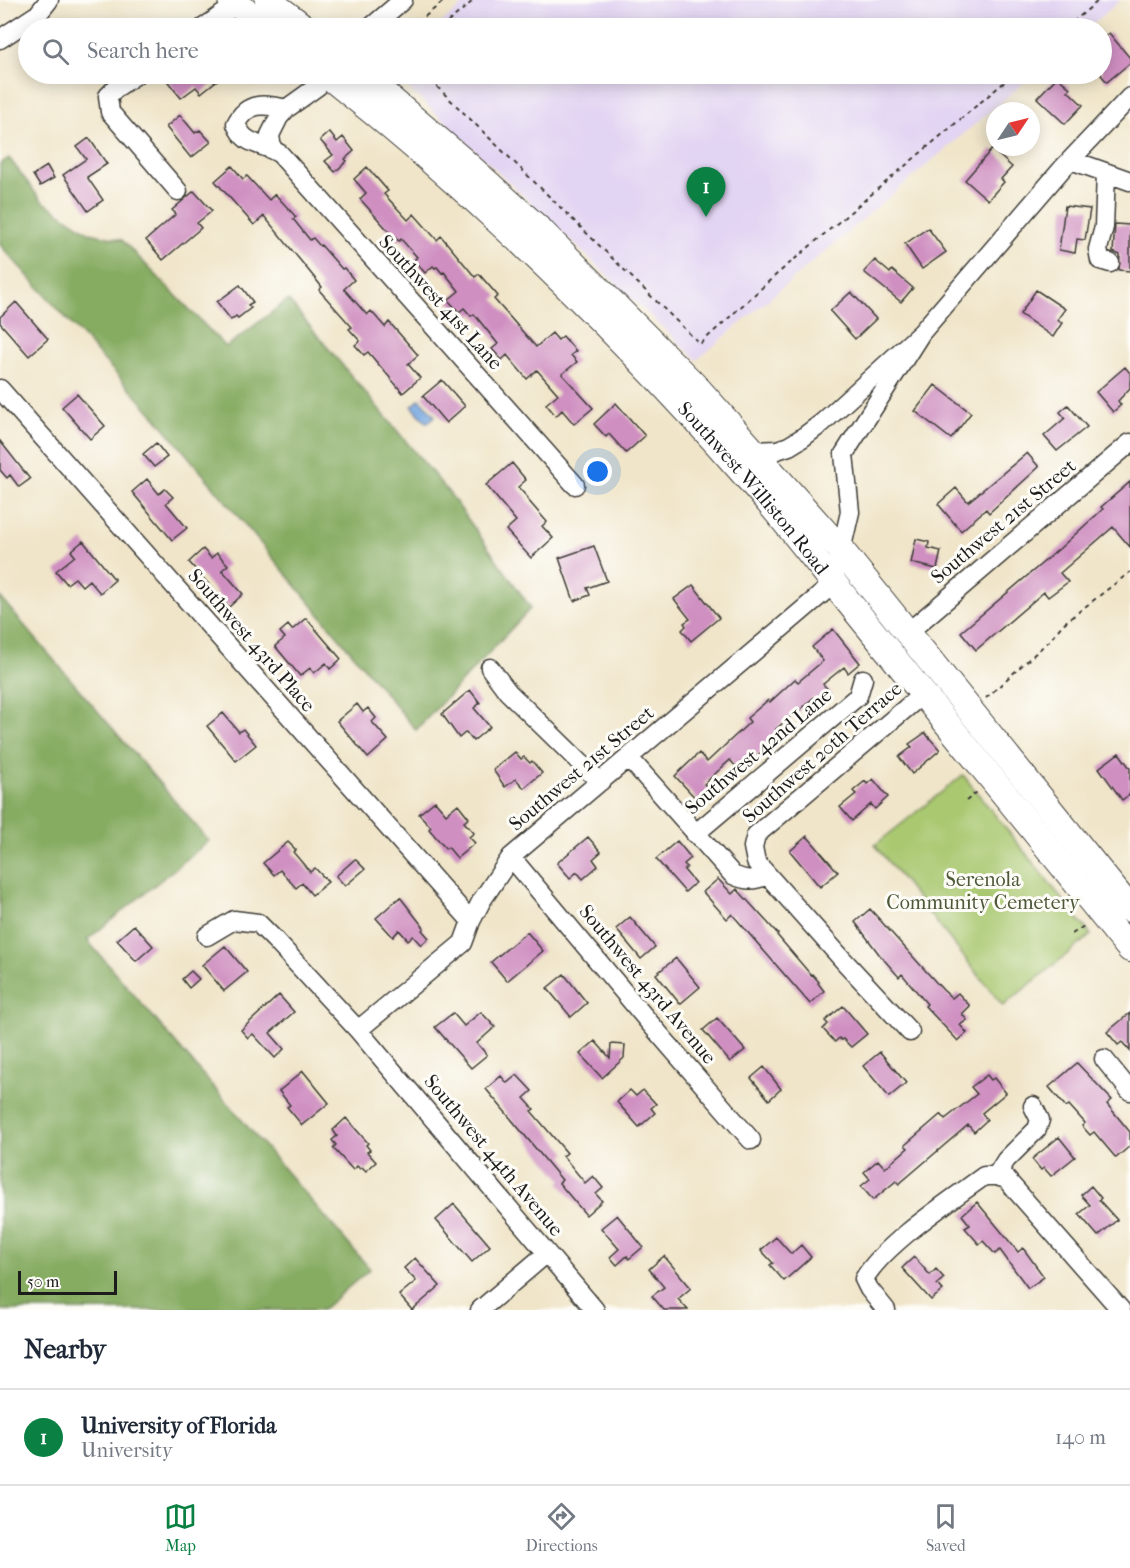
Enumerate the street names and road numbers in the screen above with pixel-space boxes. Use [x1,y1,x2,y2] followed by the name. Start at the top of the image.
[374,230,507,374] street label: Southwest 41st Lane
[673,397,834,580] street label: Southwest Williston Road
[926,454,1080,589] street label: Southwest 21st Street
[183,564,320,717] street label: Southwest 43rd Place
[738,677,907,828] street label: Southwest 20th Terrace
[680,683,836,819] street label: Southwest 42nd Lane
[504,701,658,836] street label: Southwest 21st Street
[574,900,721,1069] street label: Southwest 43rd Avenue
[419,1070,568,1241] street label: Southwest 44th Avenue

